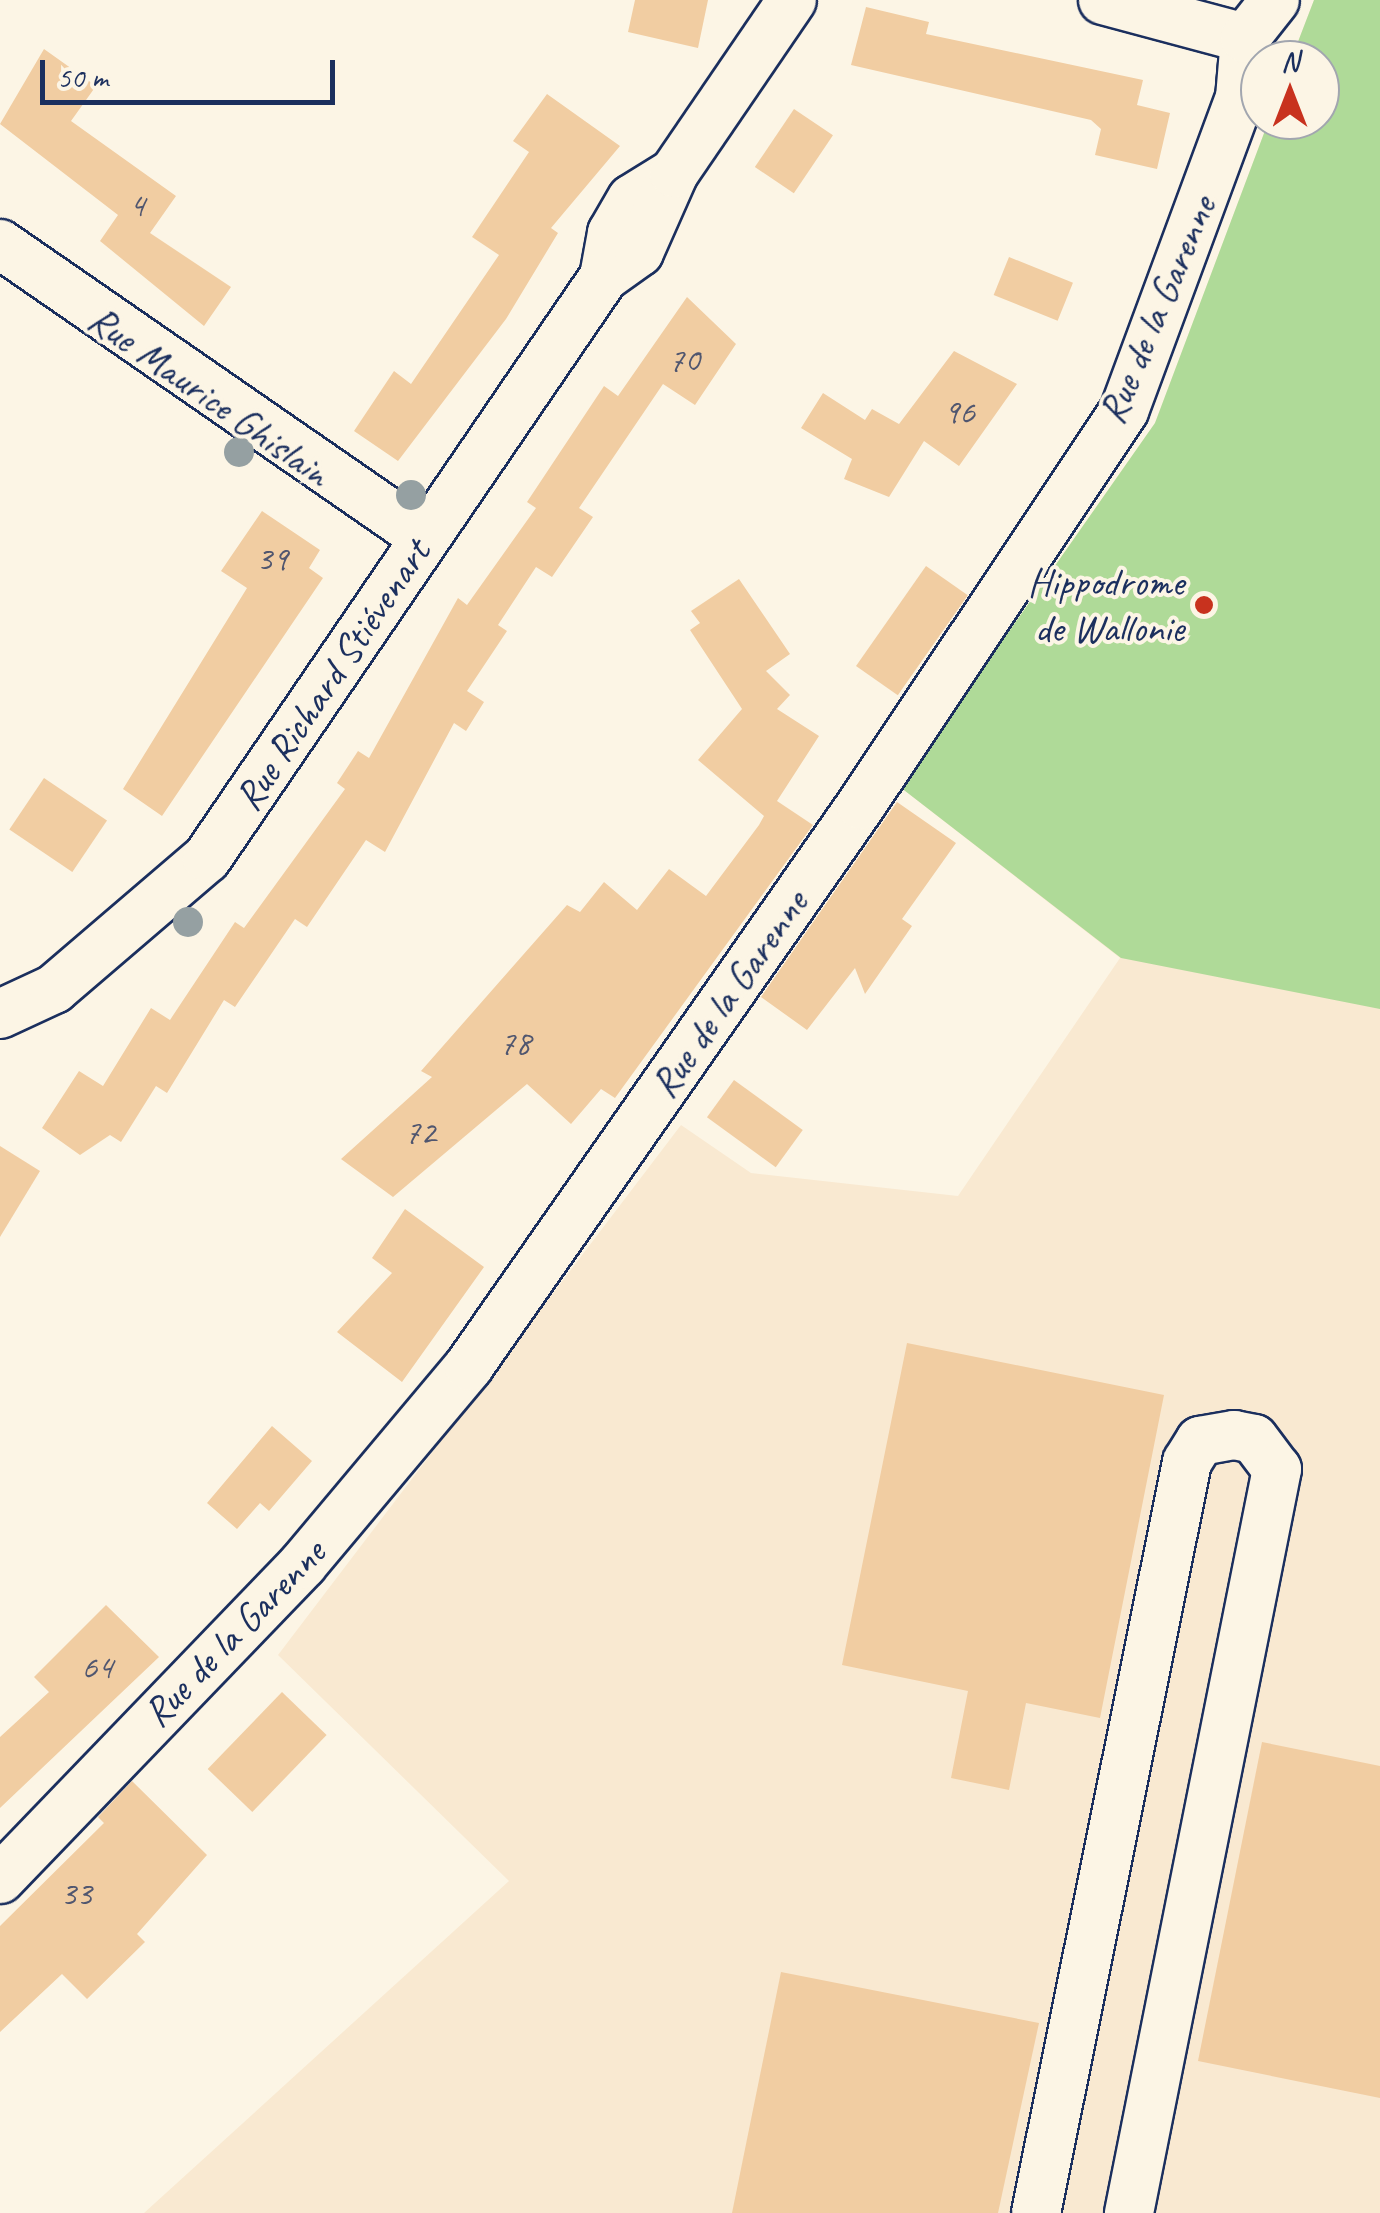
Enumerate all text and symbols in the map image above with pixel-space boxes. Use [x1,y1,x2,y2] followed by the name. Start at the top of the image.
[45,40,340,102] scale bar
[1240,40,1340,140] north arrow
[1281,44,1299,79] text: N
[57,58,108,96] text: 50 m
[129,184,145,226] house number: 4
[1087,189,1227,431] street label: Rue de la Garenne
[78,295,340,497] street label: Rue Maurice Ghislain
[668,339,700,381] house number: 70
[943,391,975,433] house number: 96
[223,530,441,820] street label: Rue Richard Stiévenart
[256,538,288,580] house number: 39
[1028,558,1184,652] place label: Hippodrome de Wallonie
[1193,594,1215,616] marker: Hippodrome de Wallonie
[640,881,818,1107] street label: Rue de la Garenne
[499,1022,531,1064] house number: 78
[404,1111,436,1153] house number: 72
[132,1529,336,1737] street label: Rue de la Garenne
[81,1646,113,1688] house number: 64
[60,1873,92,1915] house number: 33

